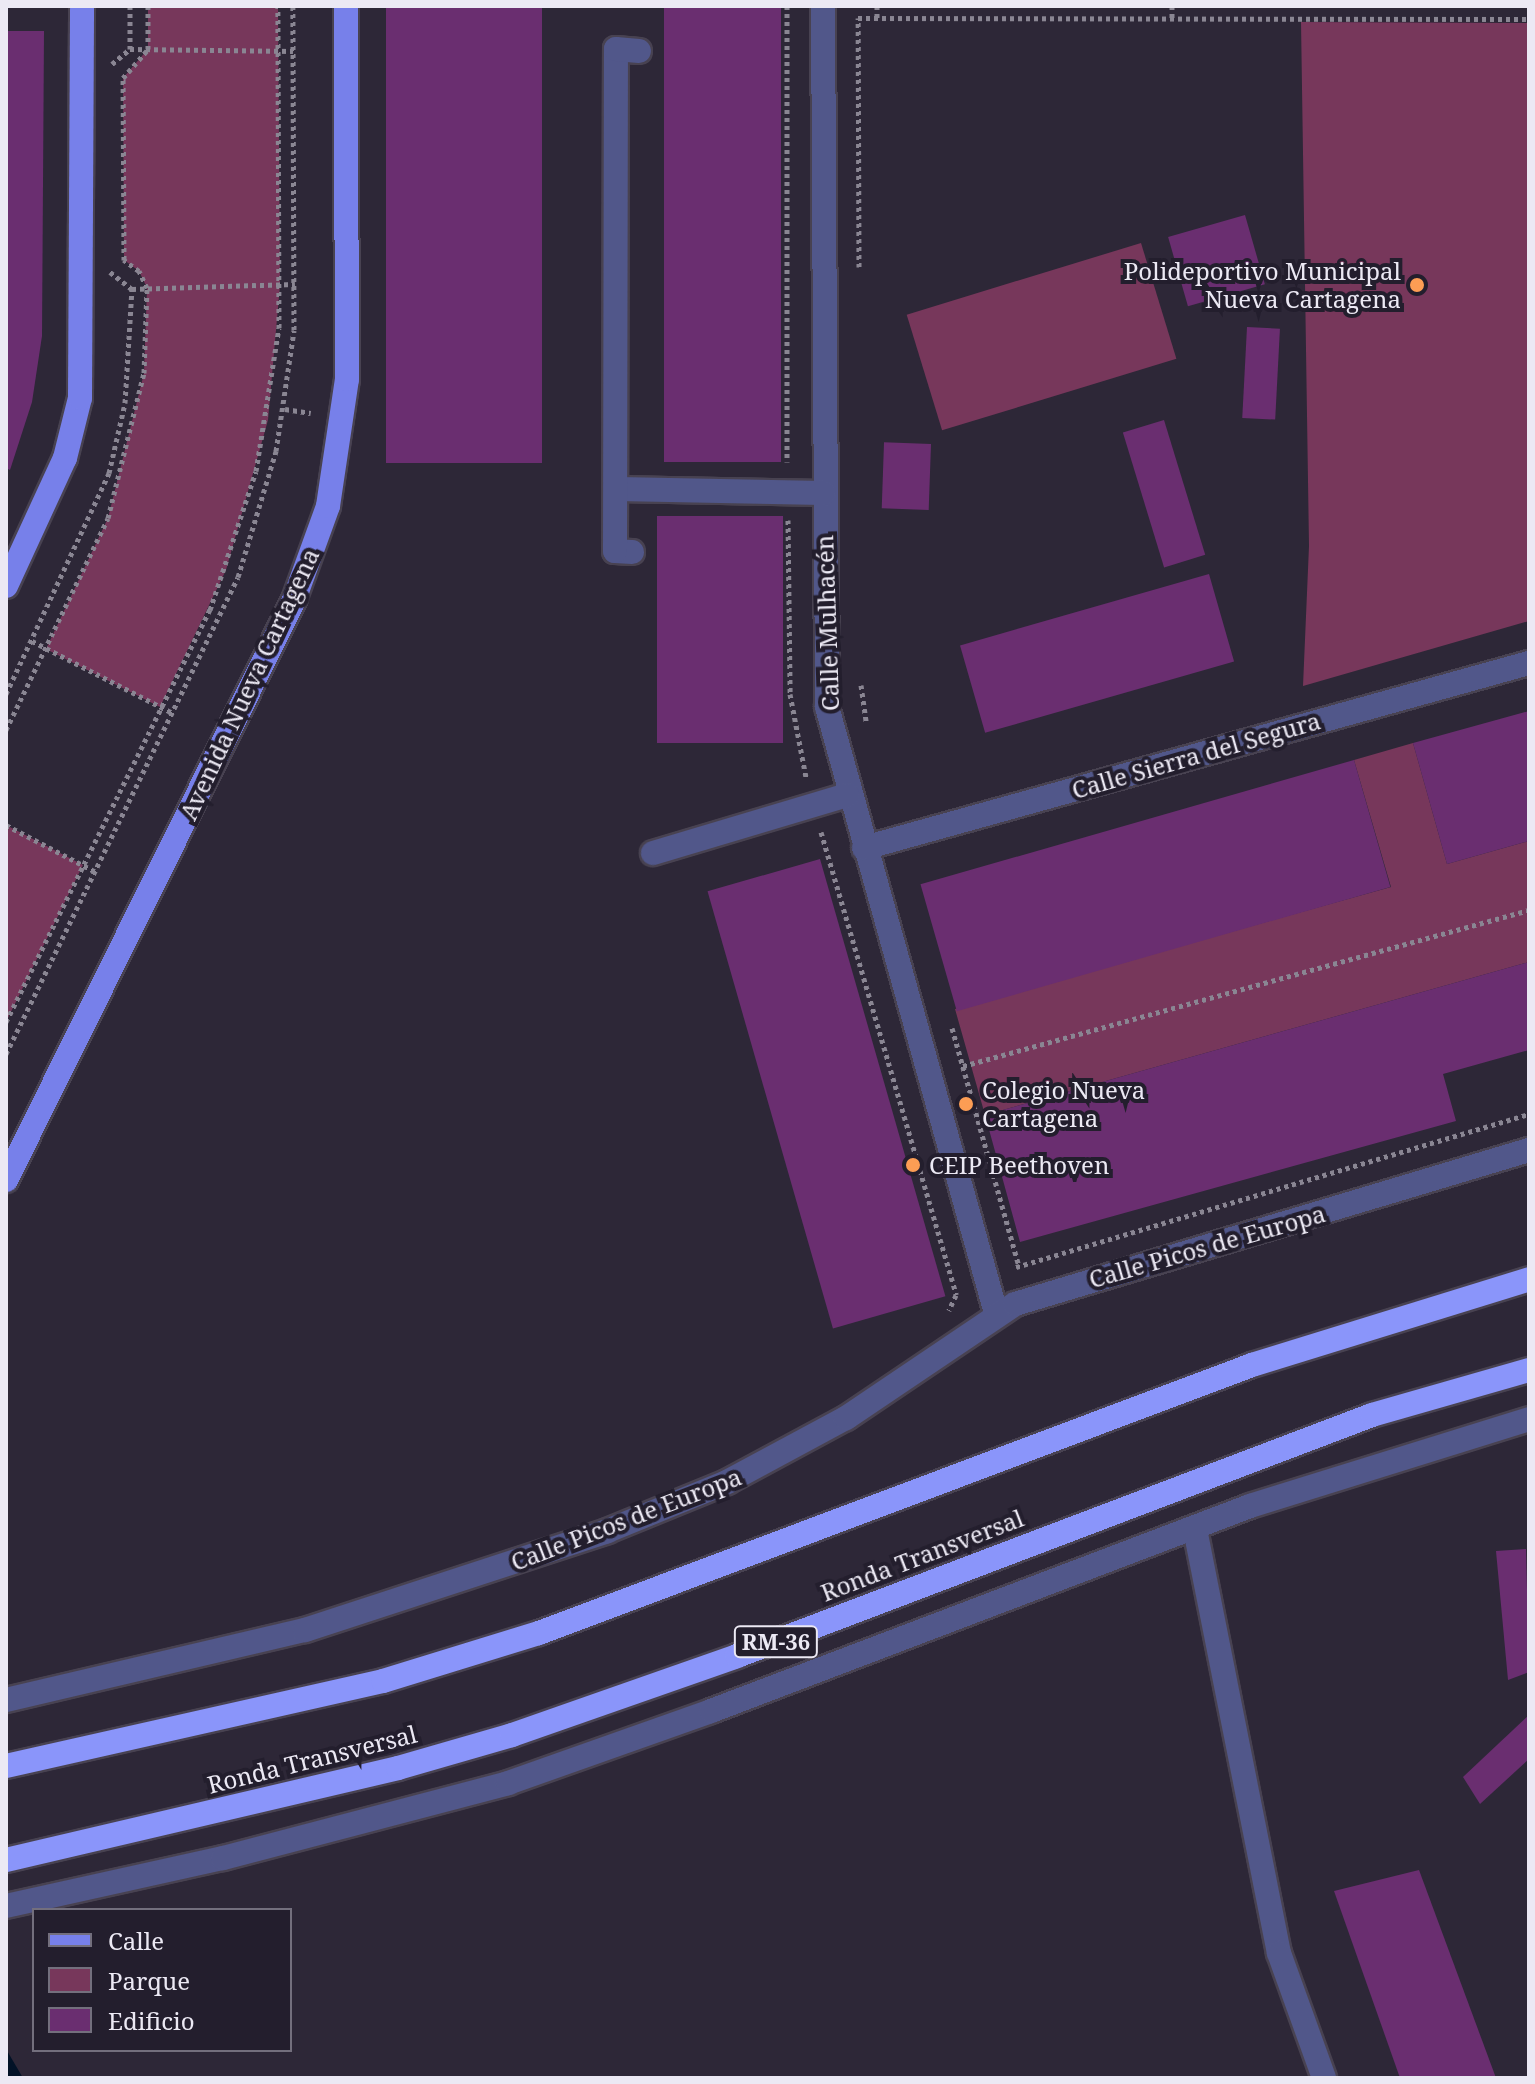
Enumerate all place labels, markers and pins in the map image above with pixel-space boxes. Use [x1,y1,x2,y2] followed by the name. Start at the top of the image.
[1124,257,1401,313] place label: Polideportivo Municipal Nueva Cartagena
[1408,276,1426,294] marker: Polideportivo Municipal Nueva Cartagena
[982,1076,1145,1132] place label: Colegio Nueva Cartagena
[957,1095,975,1113] marker: Colegio Nueva Cartagena
[929,1151,1109,1179] place label: CEIP Beethoven
[904,1156,922,1174] marker: CEIP Beethoven

